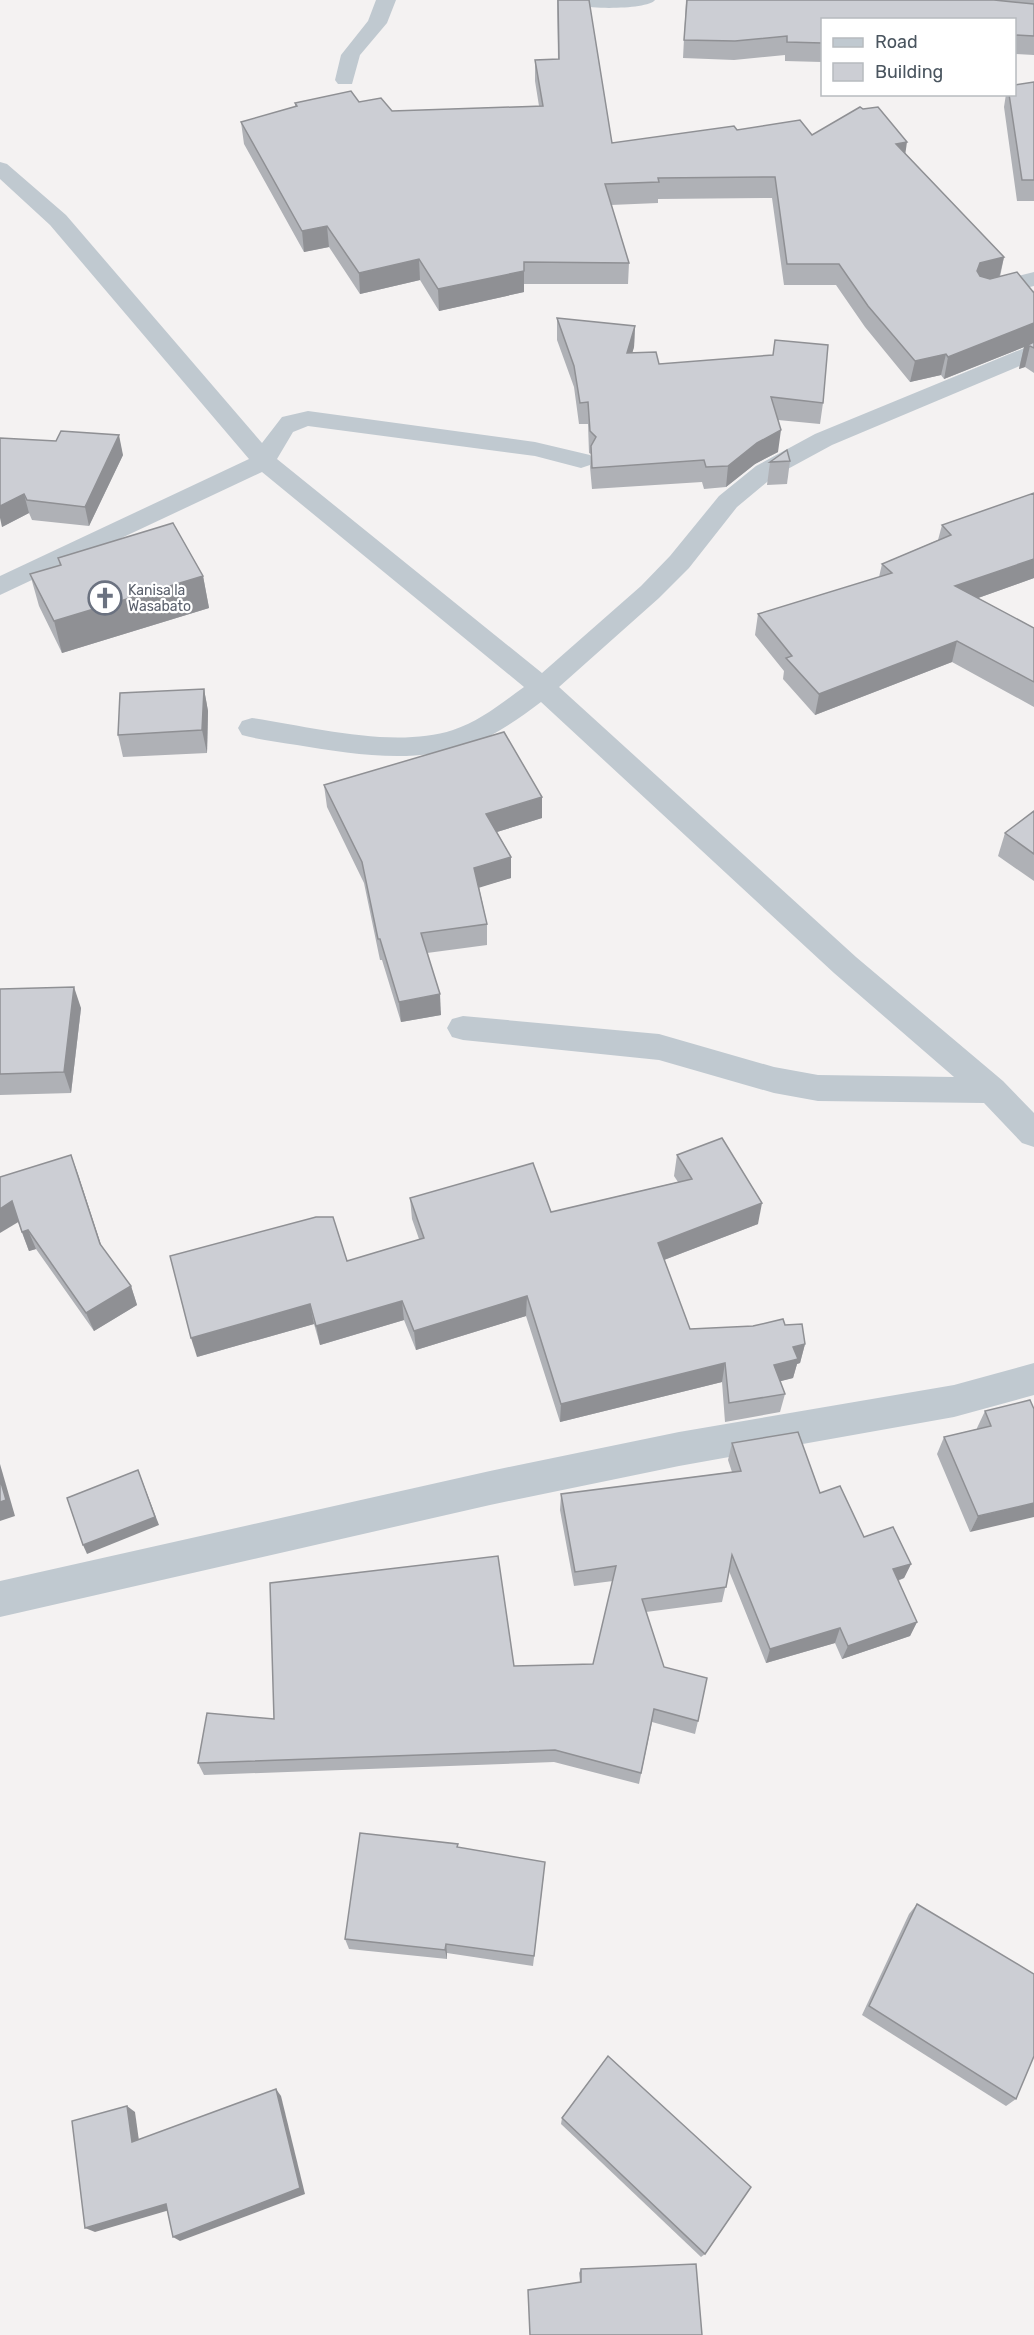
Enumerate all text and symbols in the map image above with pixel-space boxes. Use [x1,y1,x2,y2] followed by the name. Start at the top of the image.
[821,18,1016,96] legend
[875,31,918,53] text: Road
[875,61,943,83] text: Building
[87,580,123,616] church icon: Kanisa la Wasabato
[128,582,191,615] place label: Kanisa la Wasabato

